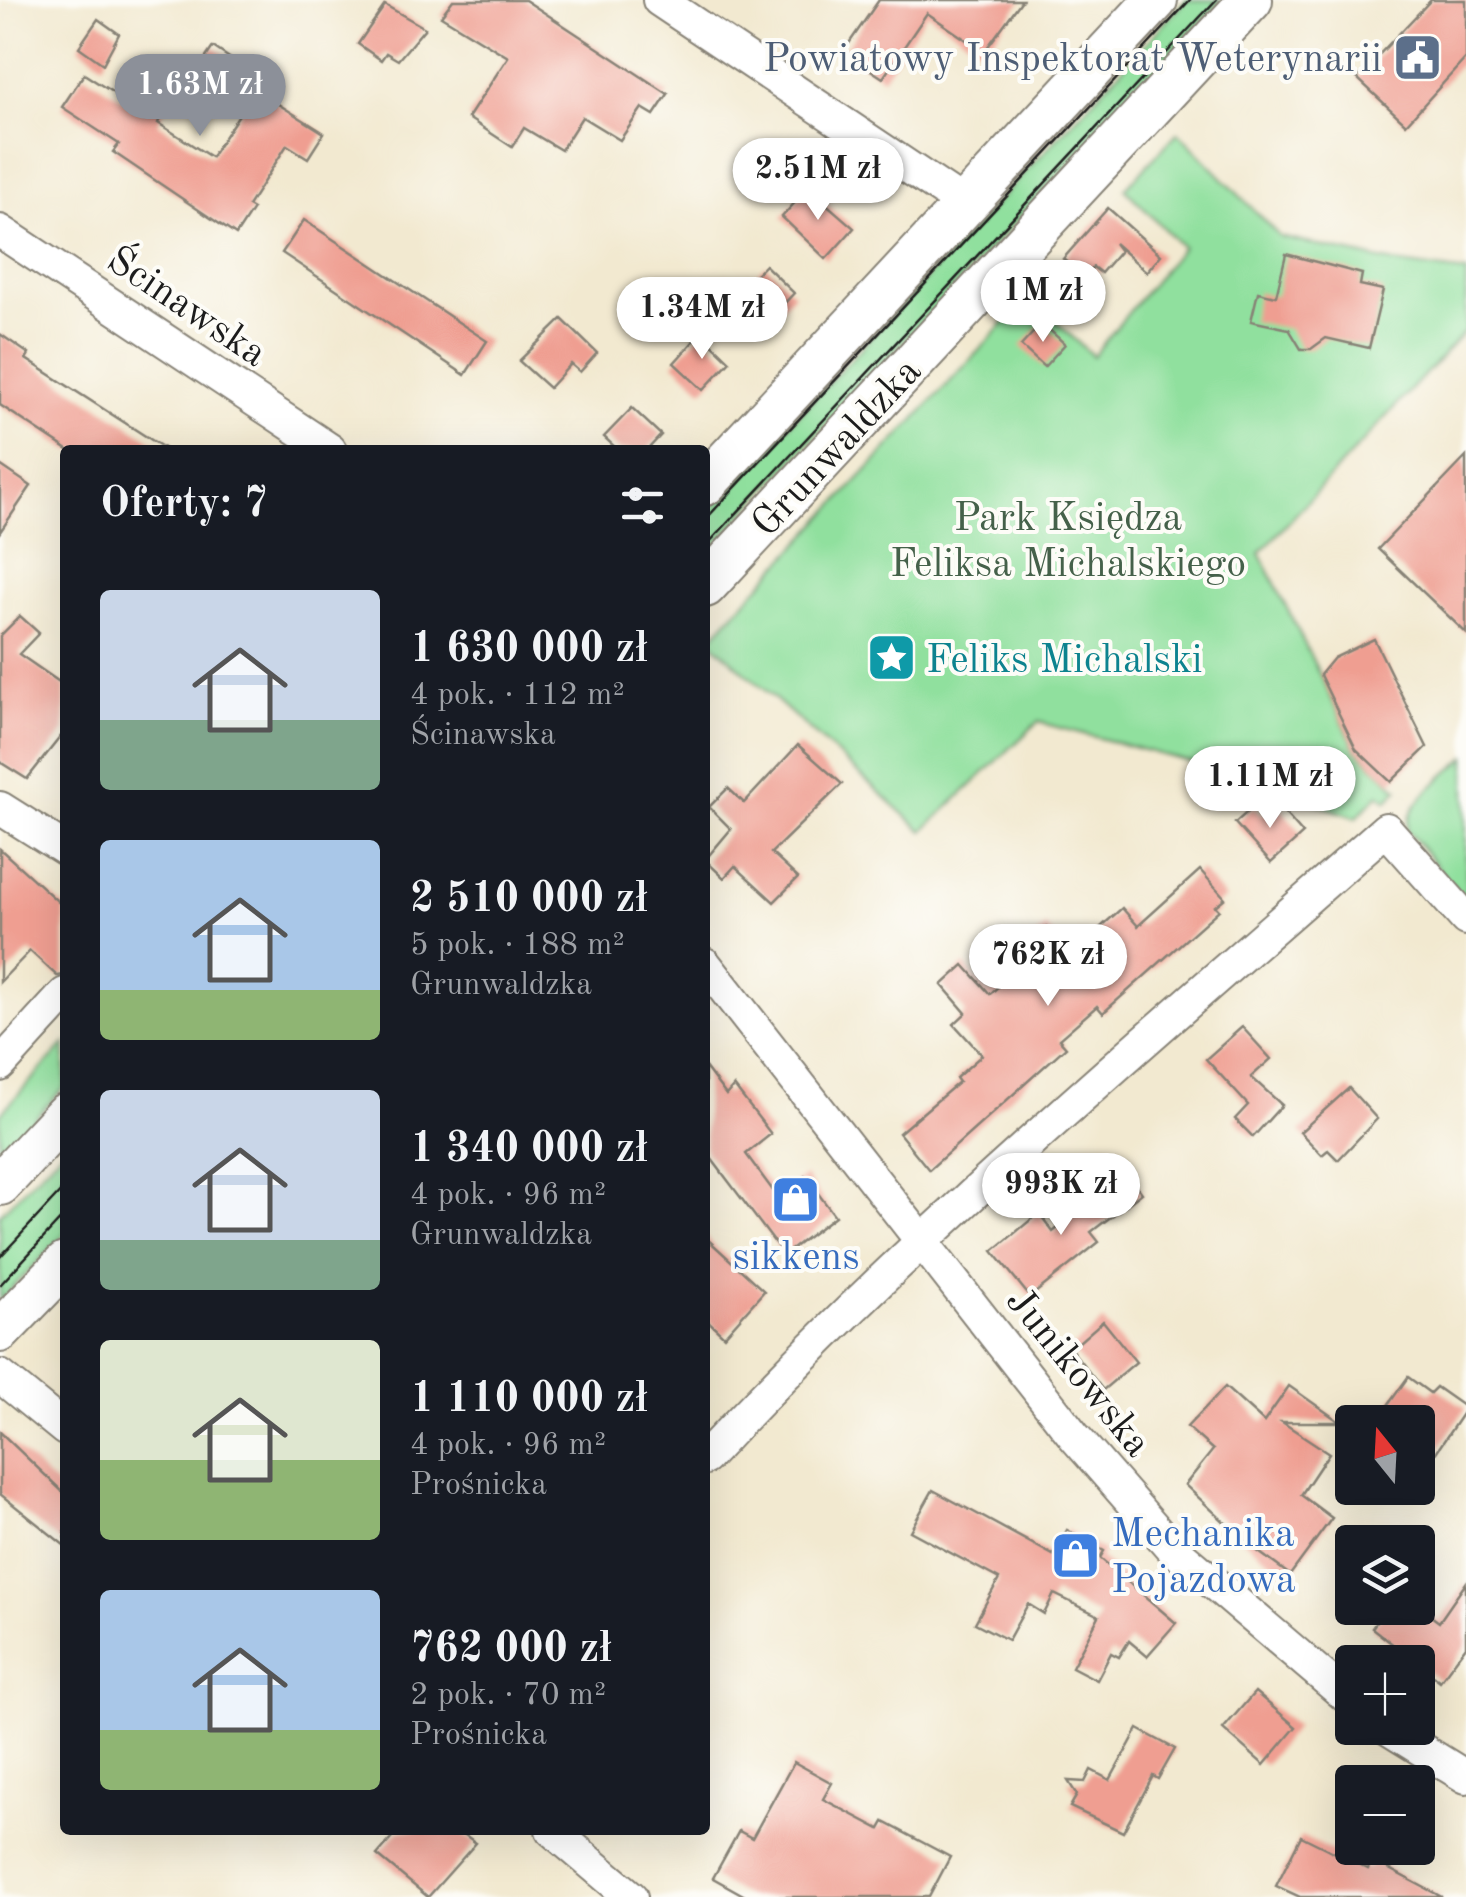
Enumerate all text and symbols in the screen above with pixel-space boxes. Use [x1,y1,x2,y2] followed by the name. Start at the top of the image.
[1391,31,1443,83] public building icon: Powiatowy Inspektorat Weterynarii
[763,41,1382,81] place label: Powiatowy Inspektorat Weterynarii
[97,54,303,139] pin: 1.63M zł
[137,70,263,102] text: 1.63M zł
[715,138,921,223] pin: 2.51M zł
[755,154,881,186] text: 2.51M zł
[99,233,278,376] street label: Ścinawska
[973,260,1113,345] pin: 1M zł
[1003,276,1083,308] text: 1M zł
[599,277,805,362] pin: 1.34M zł
[639,293,765,325] text: 1.34M zł
[746,352,930,546] street label: Grunwaldzka
[615,478,670,533] icon: filters
[100,484,268,526] text: Oferty: 7
[890,500,1246,586] park label: Park Księdza Feliksa Michalskiego
[410,629,648,671] text: 1 630 000 zł
[180,630,300,750] icon: home
[865,632,917,684] place icon: Feliks Michalski
[926,642,1203,682] place label: Feliks Michalski
[410,680,625,712] text: 4 pok. · 112 m²
[410,720,556,752] text: Ścinawska
[1167,746,1373,831] pin: 1.11M zł
[1207,762,1333,794] text: 1.11M zł
[410,879,648,921] text: 2 510 000 zł
[180,880,300,1000] icon: home
[956,924,1140,1009] pin: 762K zł
[410,930,625,962] text: 5 pok. · 188 m²
[991,940,1105,972] text: 762K zł
[410,970,592,1002] text: Grunwaldzka
[410,1129,648,1171] text: 1 340 000 zł
[180,1130,300,1250] icon: home
[969,1153,1153,1238] pin: 993K zł
[1004,1169,1118,1201] text: 993K zł
[770,1174,822,1226] shop icon: sikkens
[410,1180,606,1212] text: 4 pok. · 96 m²
[410,1220,592,1252] text: Grunwaldzka
[732,1239,860,1279] place label: sikkens
[997,1282,1157,1466] street label: Junikowska
[410,1379,648,1421] text: 1 110 000 zł
[180,1380,300,1500] icon: home
[1335,1405,1435,1505] north arrow
[1335,1405,1435,1865] map controls
[410,1430,606,1462] text: 4 pok. · 96 m²
[410,1470,547,1502] text: Prośnicka
[1111,1516,1296,1602] place label: Mechanika Pojazdowa
[1335,1525,1435,1625] button: layers
[1050,1529,1102,1581] shop icon: Mechanika Pojazdowa
[410,1629,612,1671] text: 762 000 zł
[180,1630,300,1750] icon: home
[1335,1645,1435,1745] button: +
[410,1680,606,1712] text: 2 pok. · 70 m²
[410,1720,547,1752] text: Prośnicka
[1335,1765,1435,1865] button: −

